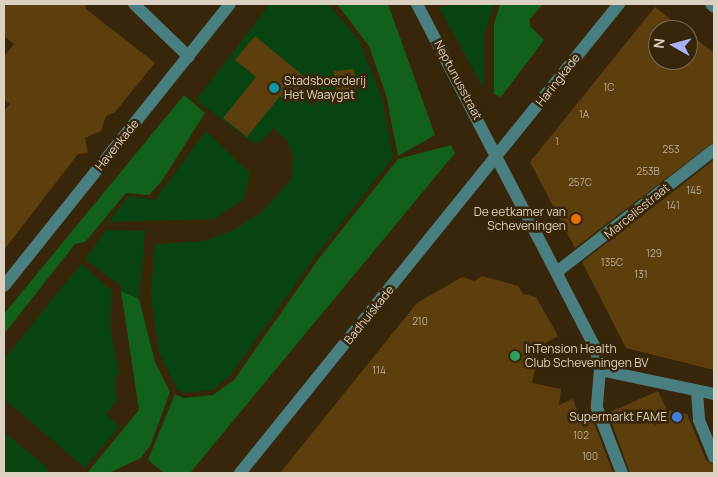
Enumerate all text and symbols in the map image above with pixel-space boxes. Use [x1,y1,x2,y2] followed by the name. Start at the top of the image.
[648,20,698,70] north arrow
[649,37,669,49] text: N
[431,38,485,122] street label: Neptunusstraat
[533,51,583,109] street label: Haringkade
[284,74,366,102] place label: Stadsboerderij Het Waaygat
[268,82,280,94] marker: Stadsboerderij Het Waaygat
[603,82,615,94] house number: 1C
[579,109,589,121] house number: 1A
[92,117,142,173] street label: Havenkade
[555,136,559,148] house number: 1
[662,144,680,156] house number: 253
[636,166,660,178] house number: 253B
[568,177,592,189] house number: 257C
[602,180,672,242] street label: Marcelisstraat
[686,185,702,197] house number: 145
[666,200,680,212] house number: 141
[474,205,566,233] place label: De eetkamer van Scheveningen
[570,213,582,225] marker: De eetkamer van Scheveningen
[646,248,662,260] house number: 129
[601,257,623,269] house number: 135C
[634,269,648,281] house number: 131
[341,283,397,347] street label: Badhuiskade
[412,316,428,328] house number: 210
[525,342,648,370] place label: InTension Health Club Scheveningen BV
[509,350,521,362] marker: InTension Health Club Scheveningen BV
[372,365,386,377] house number: 114
[569,410,667,424] place label: Supermarkt FAME
[671,411,683,423] marker: Supermarkt FAME
[573,430,589,442] house number: 102
[582,451,598,463] house number: 100

